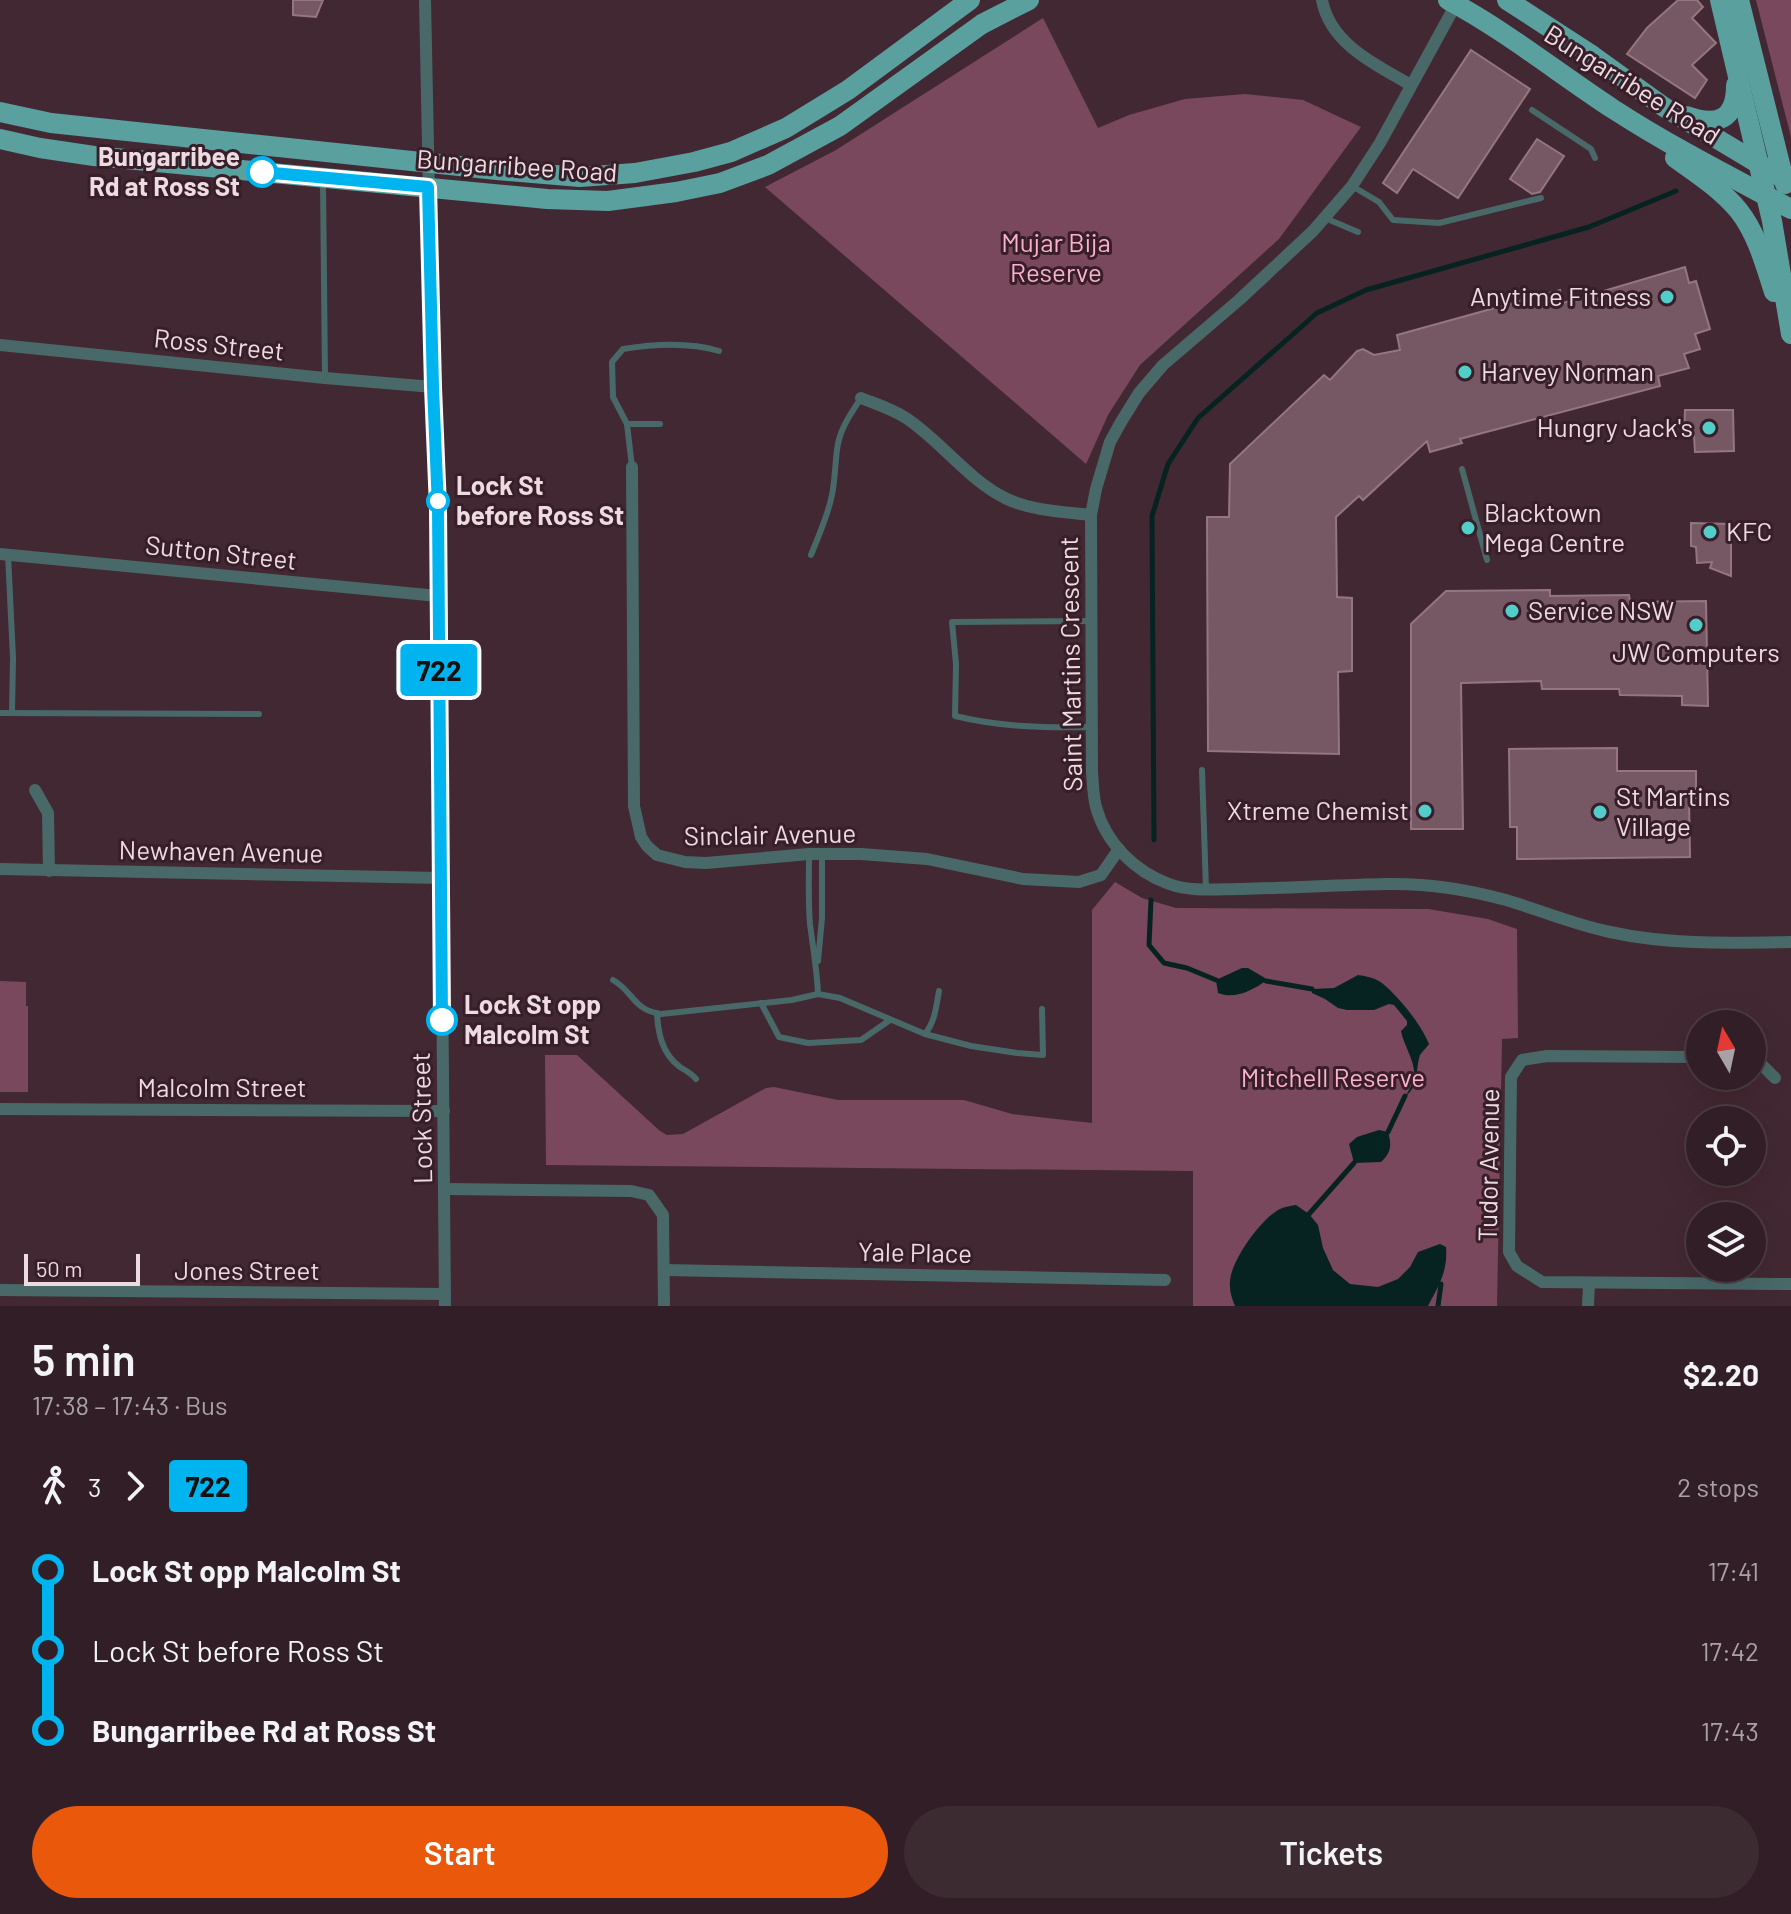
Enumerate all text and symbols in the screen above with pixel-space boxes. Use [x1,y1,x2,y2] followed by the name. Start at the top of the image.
[1539,17,1726,150] street label: Bungarribee Road
[89,140,240,201] place label: Bungarribee Rd at Ross St
[416,142,618,187] street label: Bungarribee Road
[247,157,277,187] marker: Bungarribee Rd at Ross St
[1001,226,1111,287] park label: Mujar Bija Reserve
[1470,280,1651,311] place label: Anytime Fitness
[1658,288,1676,306] marker: Anytime Fitness
[152,321,286,366] street label: Ross Street
[1481,355,1654,386] place label: Harvey Norman
[1456,363,1474,381] marker: Harvey Norman
[1537,411,1693,442] place label: Hungry Jack's
[1700,419,1718,437] marker: Hungry Jack's
[456,469,624,530] place label: Lock St before Ross St
[427,490,449,512] marker: Lock St before Ross St
[1484,496,1625,557] place label: Blacktown Mega Centre
[1726,515,1772,546] place label: KFC
[1459,519,1477,537] marker: Blacktown Mega Centre
[1701,523,1719,541] marker: KFC
[144,528,298,575] street label: Sutton Street
[1052,536,1087,792] street label: Saint Martins Crescent
[1528,594,1674,625] place label: Service NSW
[1503,602,1521,620] marker: Service NSW
[1687,616,1705,634] marker: JW Computers
[1612,636,1780,667] place label: JW Computers
[393,644,485,696] line badge: 722
[416,653,462,687] text: 722
[1616,780,1730,841] place label: St Martins Village
[1227,794,1409,825] place label: Xtreme Chemist
[1416,802,1434,820] marker: Xtreme Chemist
[1591,803,1609,821] marker: St Martins Village
[684,816,856,851] street label: Sinclair Avenue
[118,833,324,868] street label: Newhaven Avenue
[464,988,601,1049] place label: Lock St opp Malcolm St
[427,1005,457,1035] marker: Lock St opp Malcolm St
[1686,1010,1766,1090] north arrow
[1686,1010,1766,1282] map controls
[404,1052,437,1184] street label: Lock Street
[1241,1061,1425,1092] park label: Mitchell Reserve
[137,1071,307,1102] street label: Malcolm Street
[1471,1088,1504,1242] street label: Tudor Avenue
[1686,1106,1766,1186] button: locate
[1686,1202,1766,1282] button: layers
[858,1235,972,1268] street label: Yale Place
[24,1250,140,1286] scale bar
[174,1254,320,1285] street label: Jones Street
[36,1255,82,1281] text: 50 m
[32,1332,136,1385] text: 5 min
[1683,1356,1759,1392] text: $2.20
[32,1389,227,1420] text: 17:38 – 17:43 · Bus
[32,1464,76,1508] icon: walk
[113,1464,157,1508] icon: forward
[185,1469,231,1503] text: 722
[88,1471,101,1502] text: 3
[1677,1471,1759,1502] text: 2 stops
[92,1552,401,1588] text: Lock St opp Malcolm St
[1708,1555,1759,1586] text: 17:41
[92,1632,384,1668] text: Lock St before Ross St
[1701,1635,1759,1666] text: 17:42
[92,1712,436,1748] text: Bungarribee Rd at Ross St
[1701,1715,1759,1746] text: 17:43
[32,1806,888,1898] button: Start
[904,1806,1759,1898] button: Tickets

